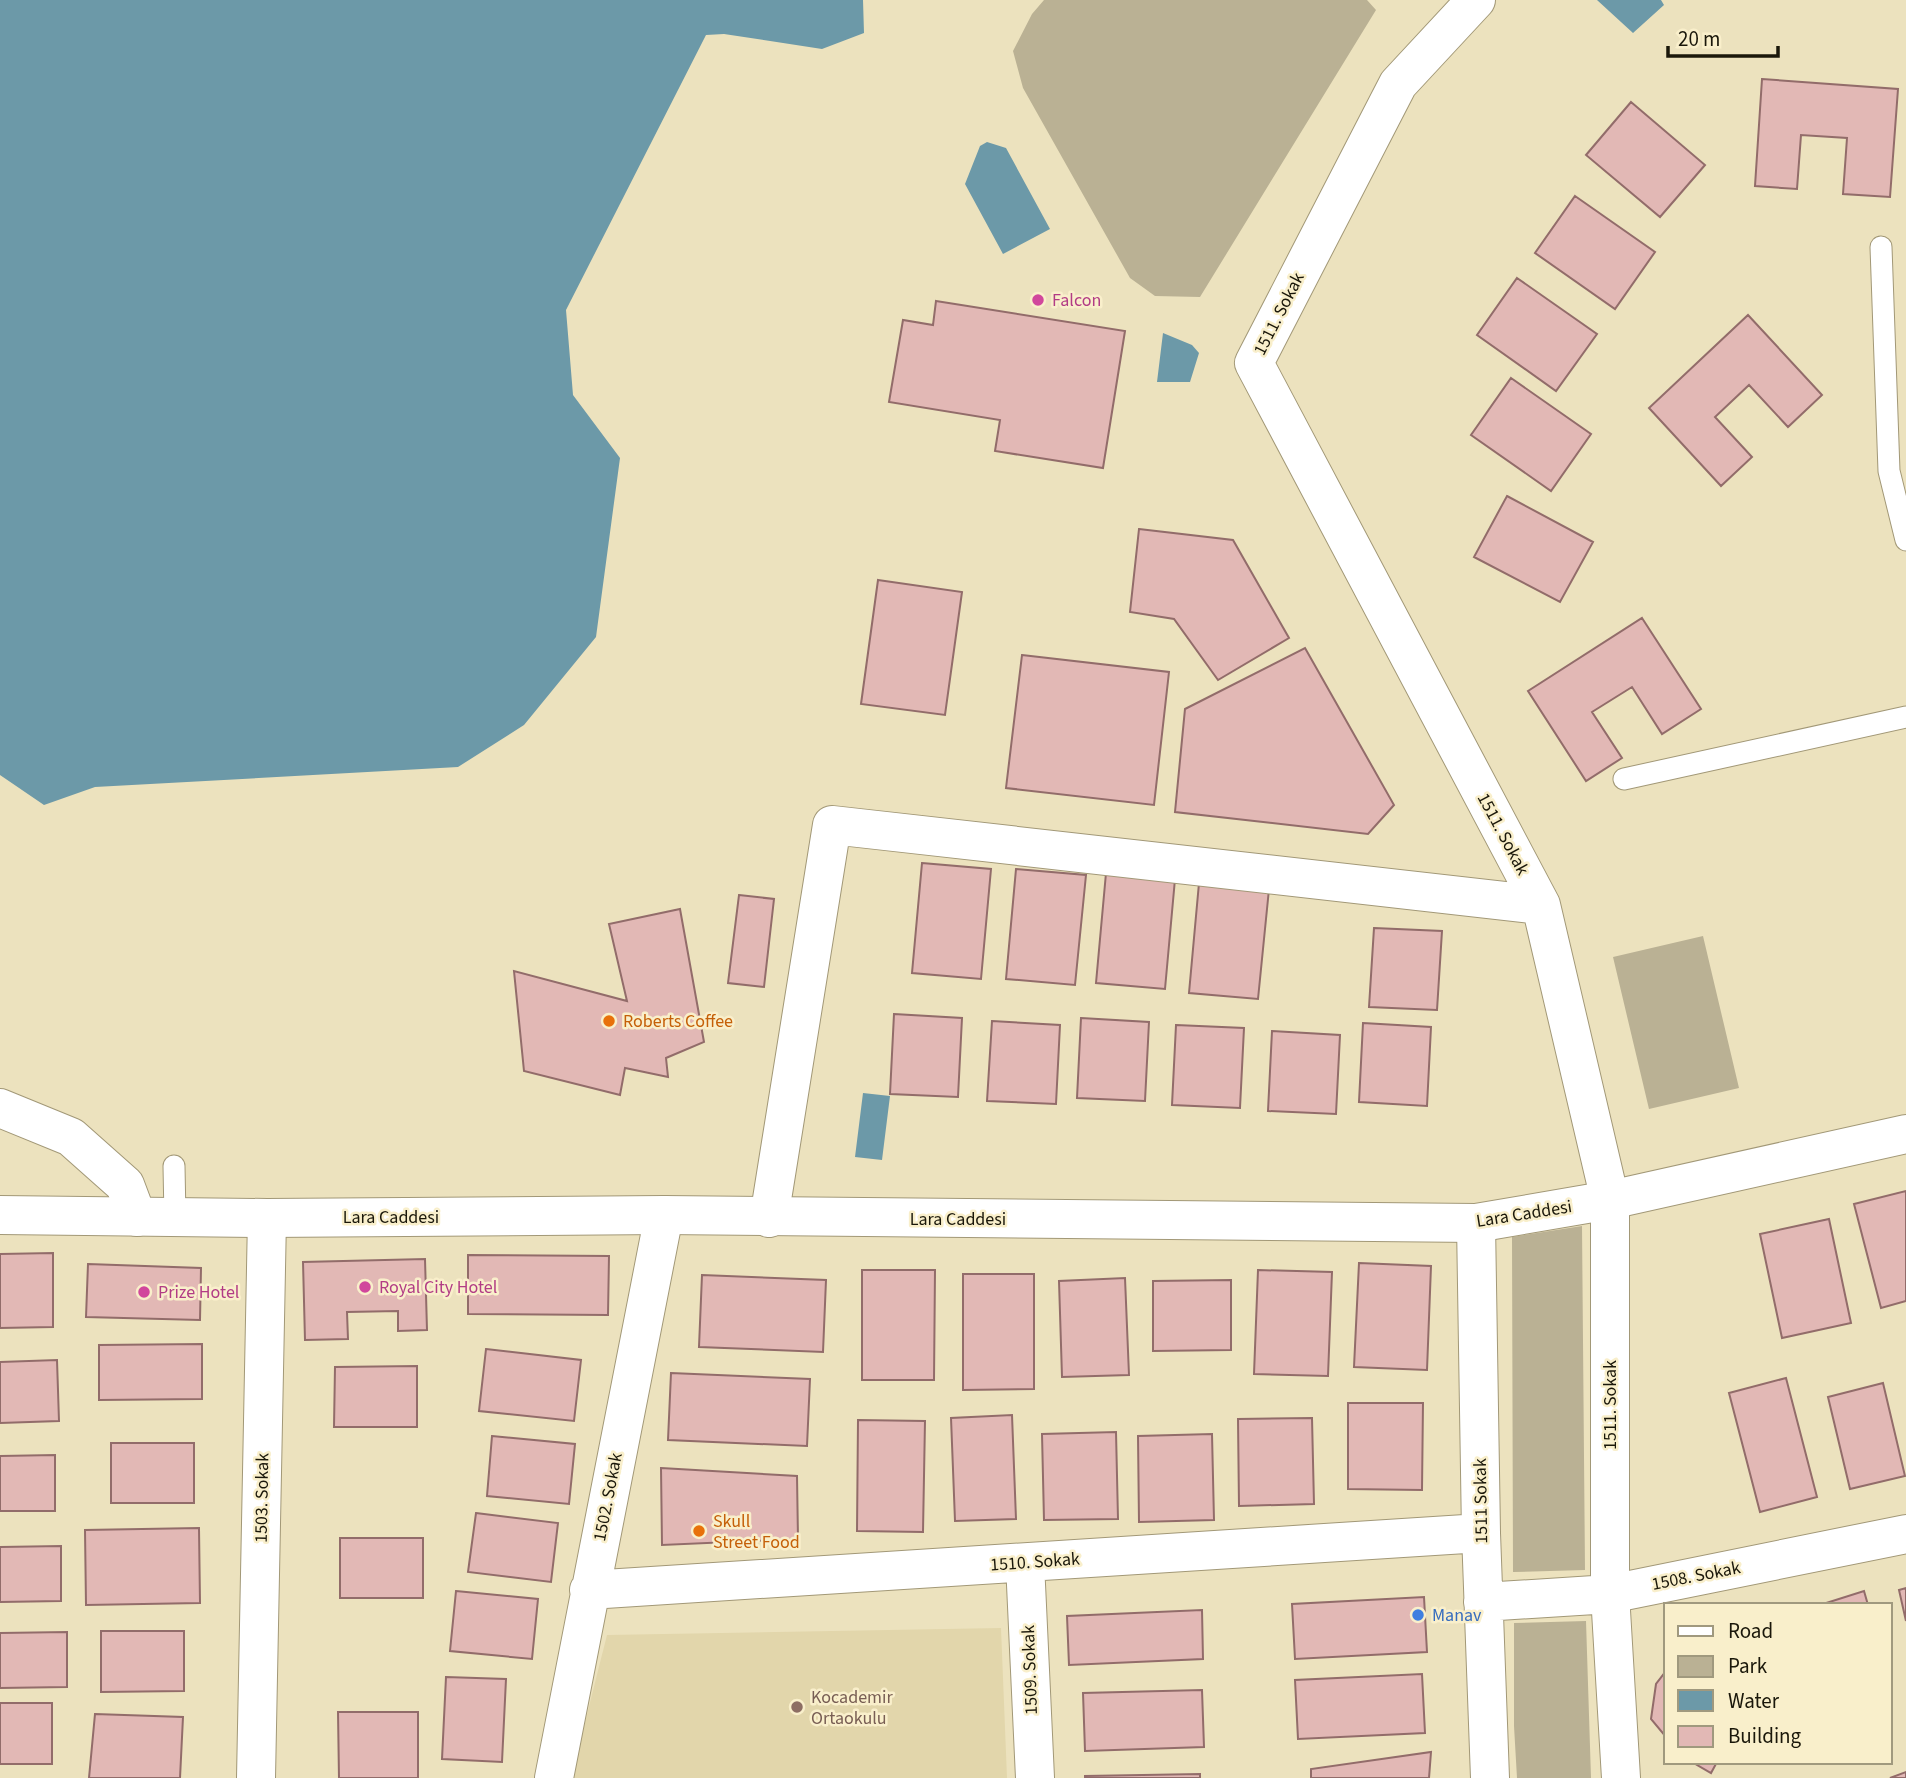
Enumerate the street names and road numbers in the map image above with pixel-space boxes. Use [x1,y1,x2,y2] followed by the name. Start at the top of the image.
[1247,268,1311,360] street label: 1511. Sokak
[1471,788,1535,880] street label: 1511. Sokak
[1474,1194,1574,1234] street label: Lara Caddesi
[343,1205,439,1230] street label: Lara Caddesi
[910,1207,1006,1232] street label: Lara Caddesi
[1598,1360,1623,1450] street label: 1511. Sokak
[587,1450,629,1544] street label: 1502. Sokak
[249,1453,275,1543] street label: 1503. Sokak
[1468,1458,1494,1544] street label: 1511 Sokak
[989,1546,1081,1578] street label: 1510. Sokak
[1649,1555,1743,1597] street label: 1508. Sokak
[1016,1625,1044,1715] street label: 1509. Sokak

